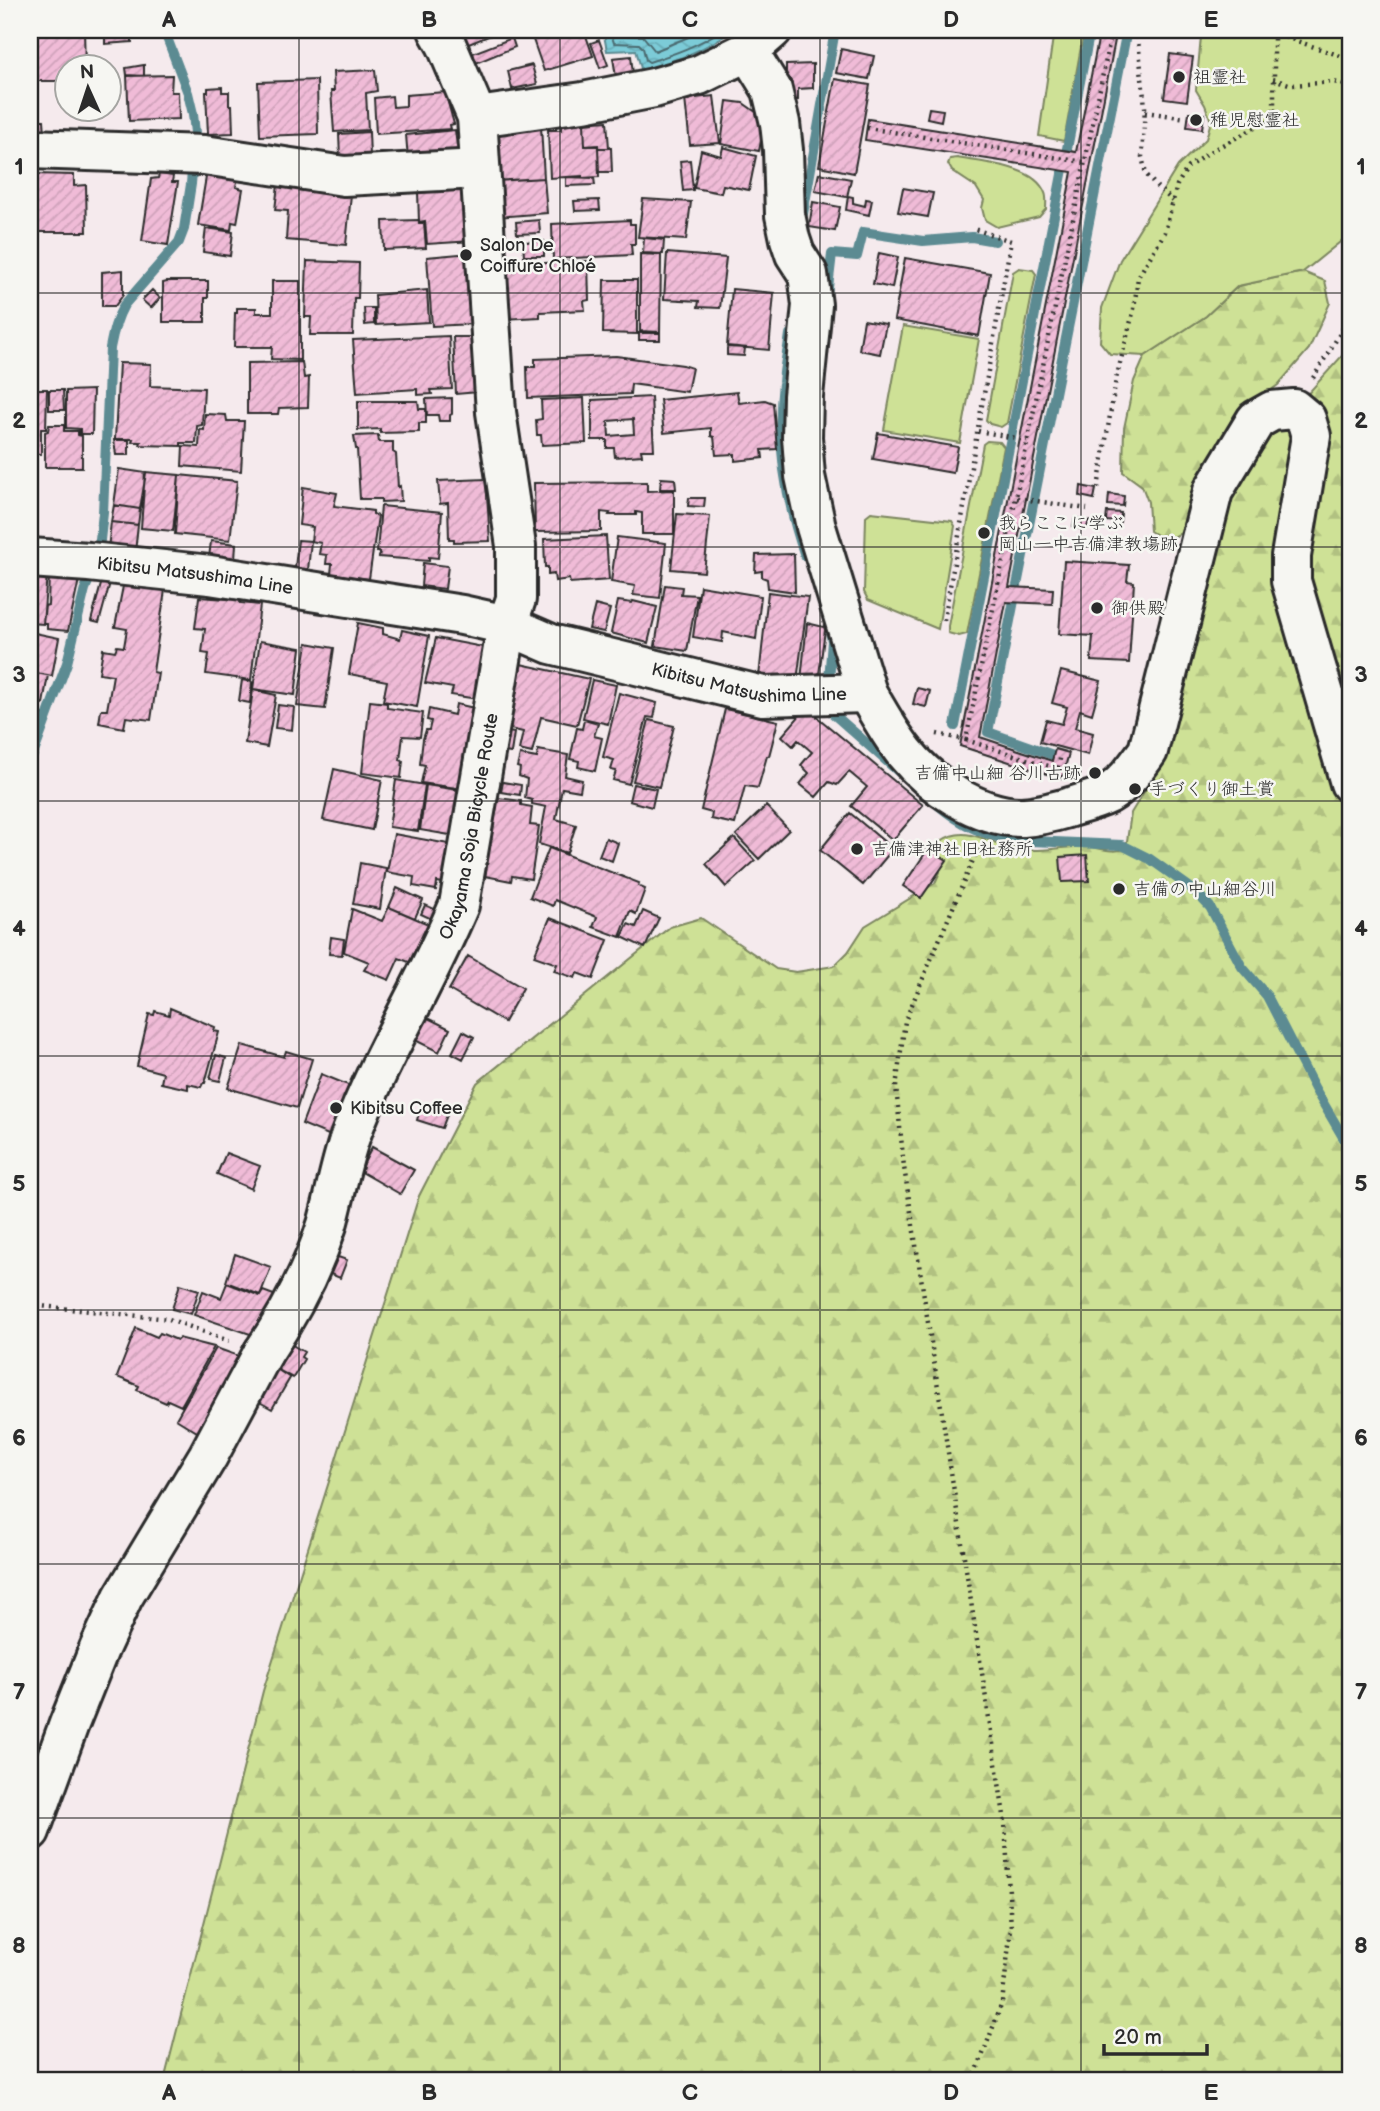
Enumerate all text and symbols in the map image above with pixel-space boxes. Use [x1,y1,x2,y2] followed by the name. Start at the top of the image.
[161,6,177,34] text: A
[421,6,437,34] text: B
[682,6,698,34] text: C
[943,6,959,34] text: D
[1204,6,1219,34] text: E
[52,52,122,122] north arrow
[79,61,95,84] text: N
[1193,67,1247,88] place label: 祖霊社
[1171,69,1187,85] marker: 祖霊社
[1210,110,1300,131] place label: 稚児慰霊社
[1188,112,1204,128] marker: 稚児慰霊社
[14,153,24,181] text: 1
[1356,153,1366,181] text: 1
[480,235,596,277] place label: Salon De Coiffure Chloé
[458,247,474,263] marker: Salon De Coiffure Chloé
[12,407,26,435] text: 2
[1354,407,1368,435] text: 2
[998,513,1178,555] place label: 我らここに学ぶ 岡山一中吉備津教塲跡
[976,525,992,541] marker: 我らここに学ぶ 岡山一中吉備津教塲跡
[96,553,295,599] street label: Kibitsu Matsushima Line
[1111,598,1165,619] place label: 御供殿
[1089,600,1105,616] marker: 御供殿
[649,659,847,708] street label: Kibitsu Matsushima Line
[12,661,26,689] text: 3
[1354,661,1368,689] text: 3
[435,711,503,943] street label: Okayama Soja Bicycle Route
[914,763,1081,784] place label: 吉備中山細 谷川古跡
[1087,765,1103,781] marker: 吉備中山細 谷川古跡
[1149,779,1275,800] place label: 手づくり御土賞
[1127,781,1143,797] marker: 手づくり御土賞
[871,839,1033,860] place label: 吉備津神社旧社務所
[849,841,865,857] marker: 吉備津神社旧社務所
[1133,879,1277,900] place label: 吉備の中山細谷川
[1111,881,1127,897] marker: 吉備の中山細谷川
[12,915,26,943] text: 4
[1354,915,1368,943] text: 4
[350,1098,463,1119] place label: Kibitsu Coffee
[328,1100,344,1116] marker: Kibitsu Coffee
[12,1170,26,1198] text: 5
[1354,1170,1368,1198] text: 5
[12,1424,26,1452] text: 6
[1354,1424,1368,1452] text: 6
[13,1678,26,1706] text: 7
[1355,1678,1368,1706] text: 7
[12,1932,26,1960] text: 8
[1354,1932,1368,1960] text: 8
[1104,2013,1207,2057] scale bar
[1114,2025,1162,2050] text: 20 m
[161,2079,177,2107] text: A
[421,2079,437,2107] text: B
[682,2079,698,2107] text: C
[943,2079,959,2107] text: D
[1204,2079,1219,2107] text: E

